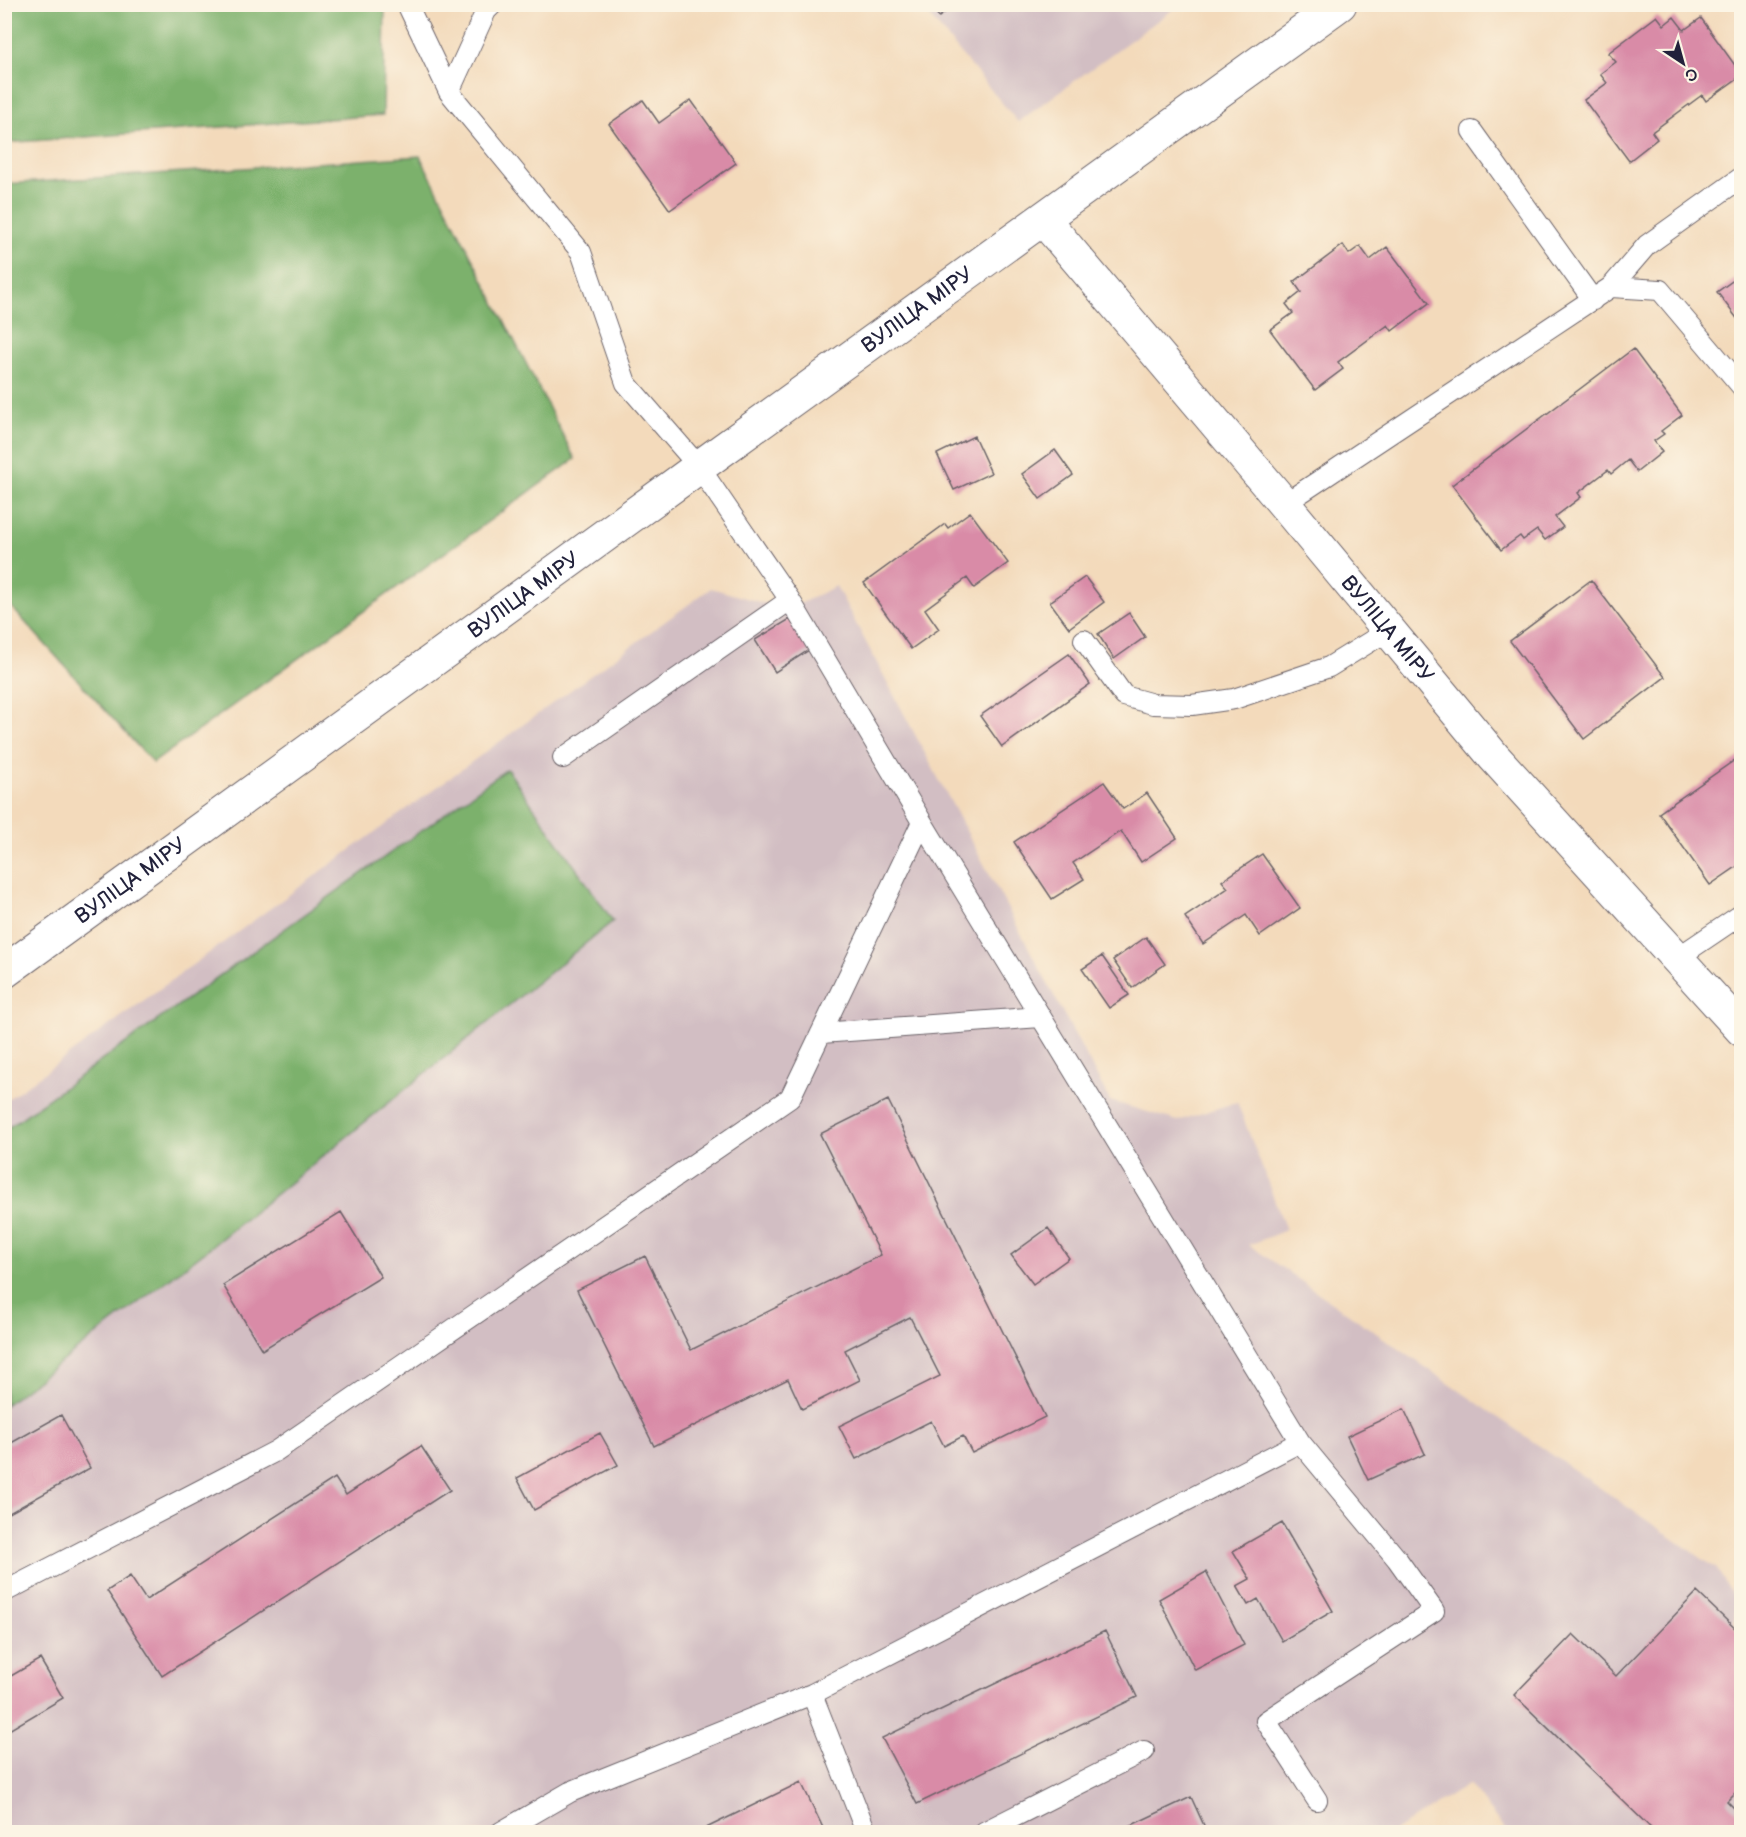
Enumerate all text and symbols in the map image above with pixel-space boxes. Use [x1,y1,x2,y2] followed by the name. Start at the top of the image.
[1653,33,1713,93] north arrow
[1681,63,1701,85] text: С
[856,261,978,358] street label: ВУЛІЦА МІРУ
[463,546,584,643] street label: ВУЛІЦА МІРУ
[1336,570,1439,688] street label: ВУЛІЦА МІРУ
[70,831,191,929] street label: ВУЛІЦА МІРУ

